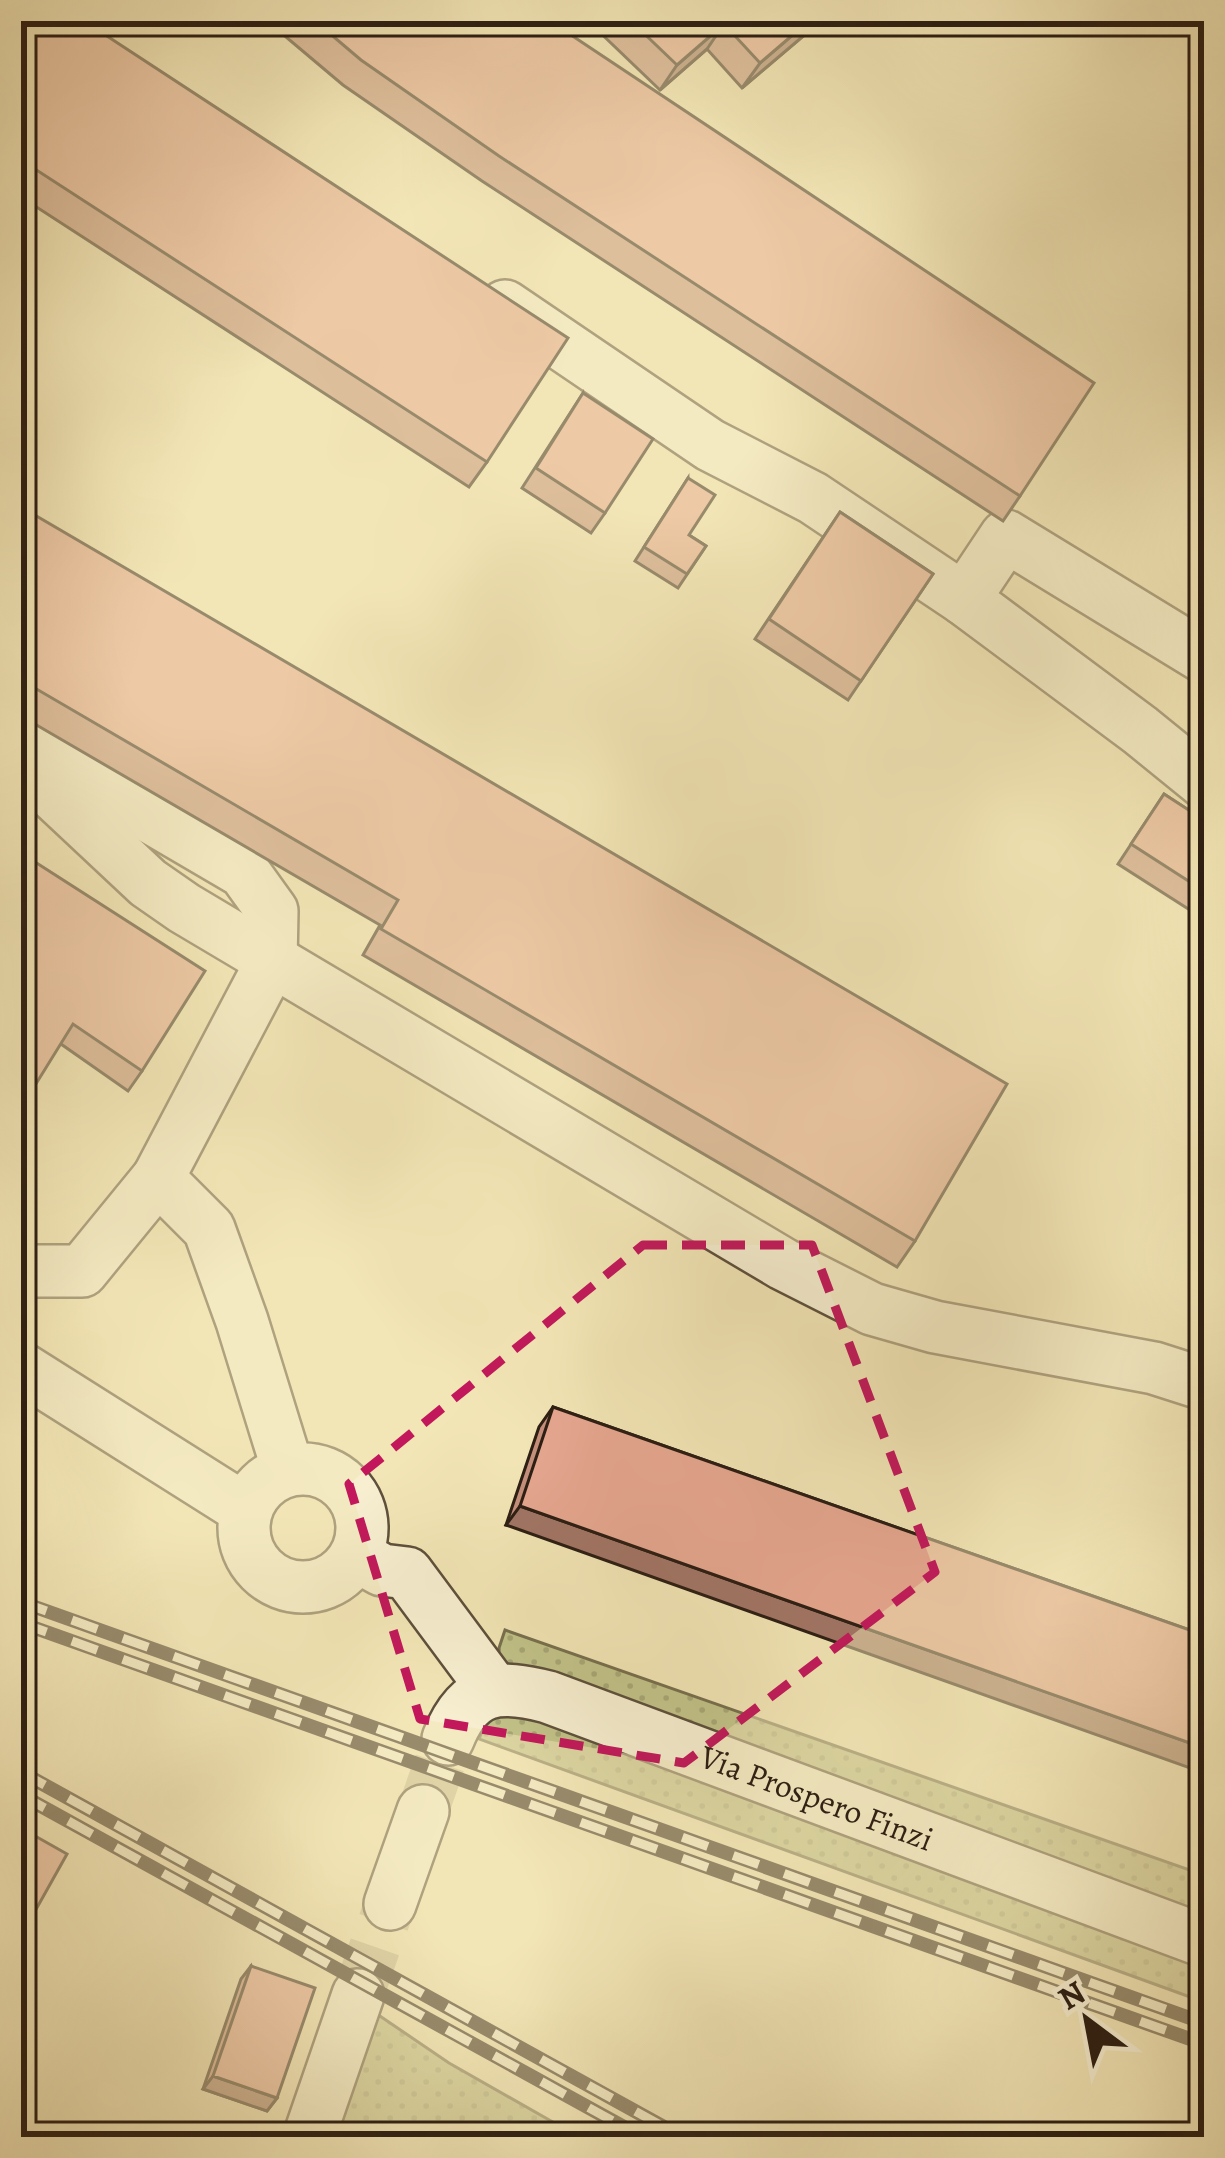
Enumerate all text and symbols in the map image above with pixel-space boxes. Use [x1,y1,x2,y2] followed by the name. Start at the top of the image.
[693,1733,940,1861] street label: Via Prospero Finzi
[1027,1960,1147,2080] north arrow
[1049,1970,1093,2020] text: N

